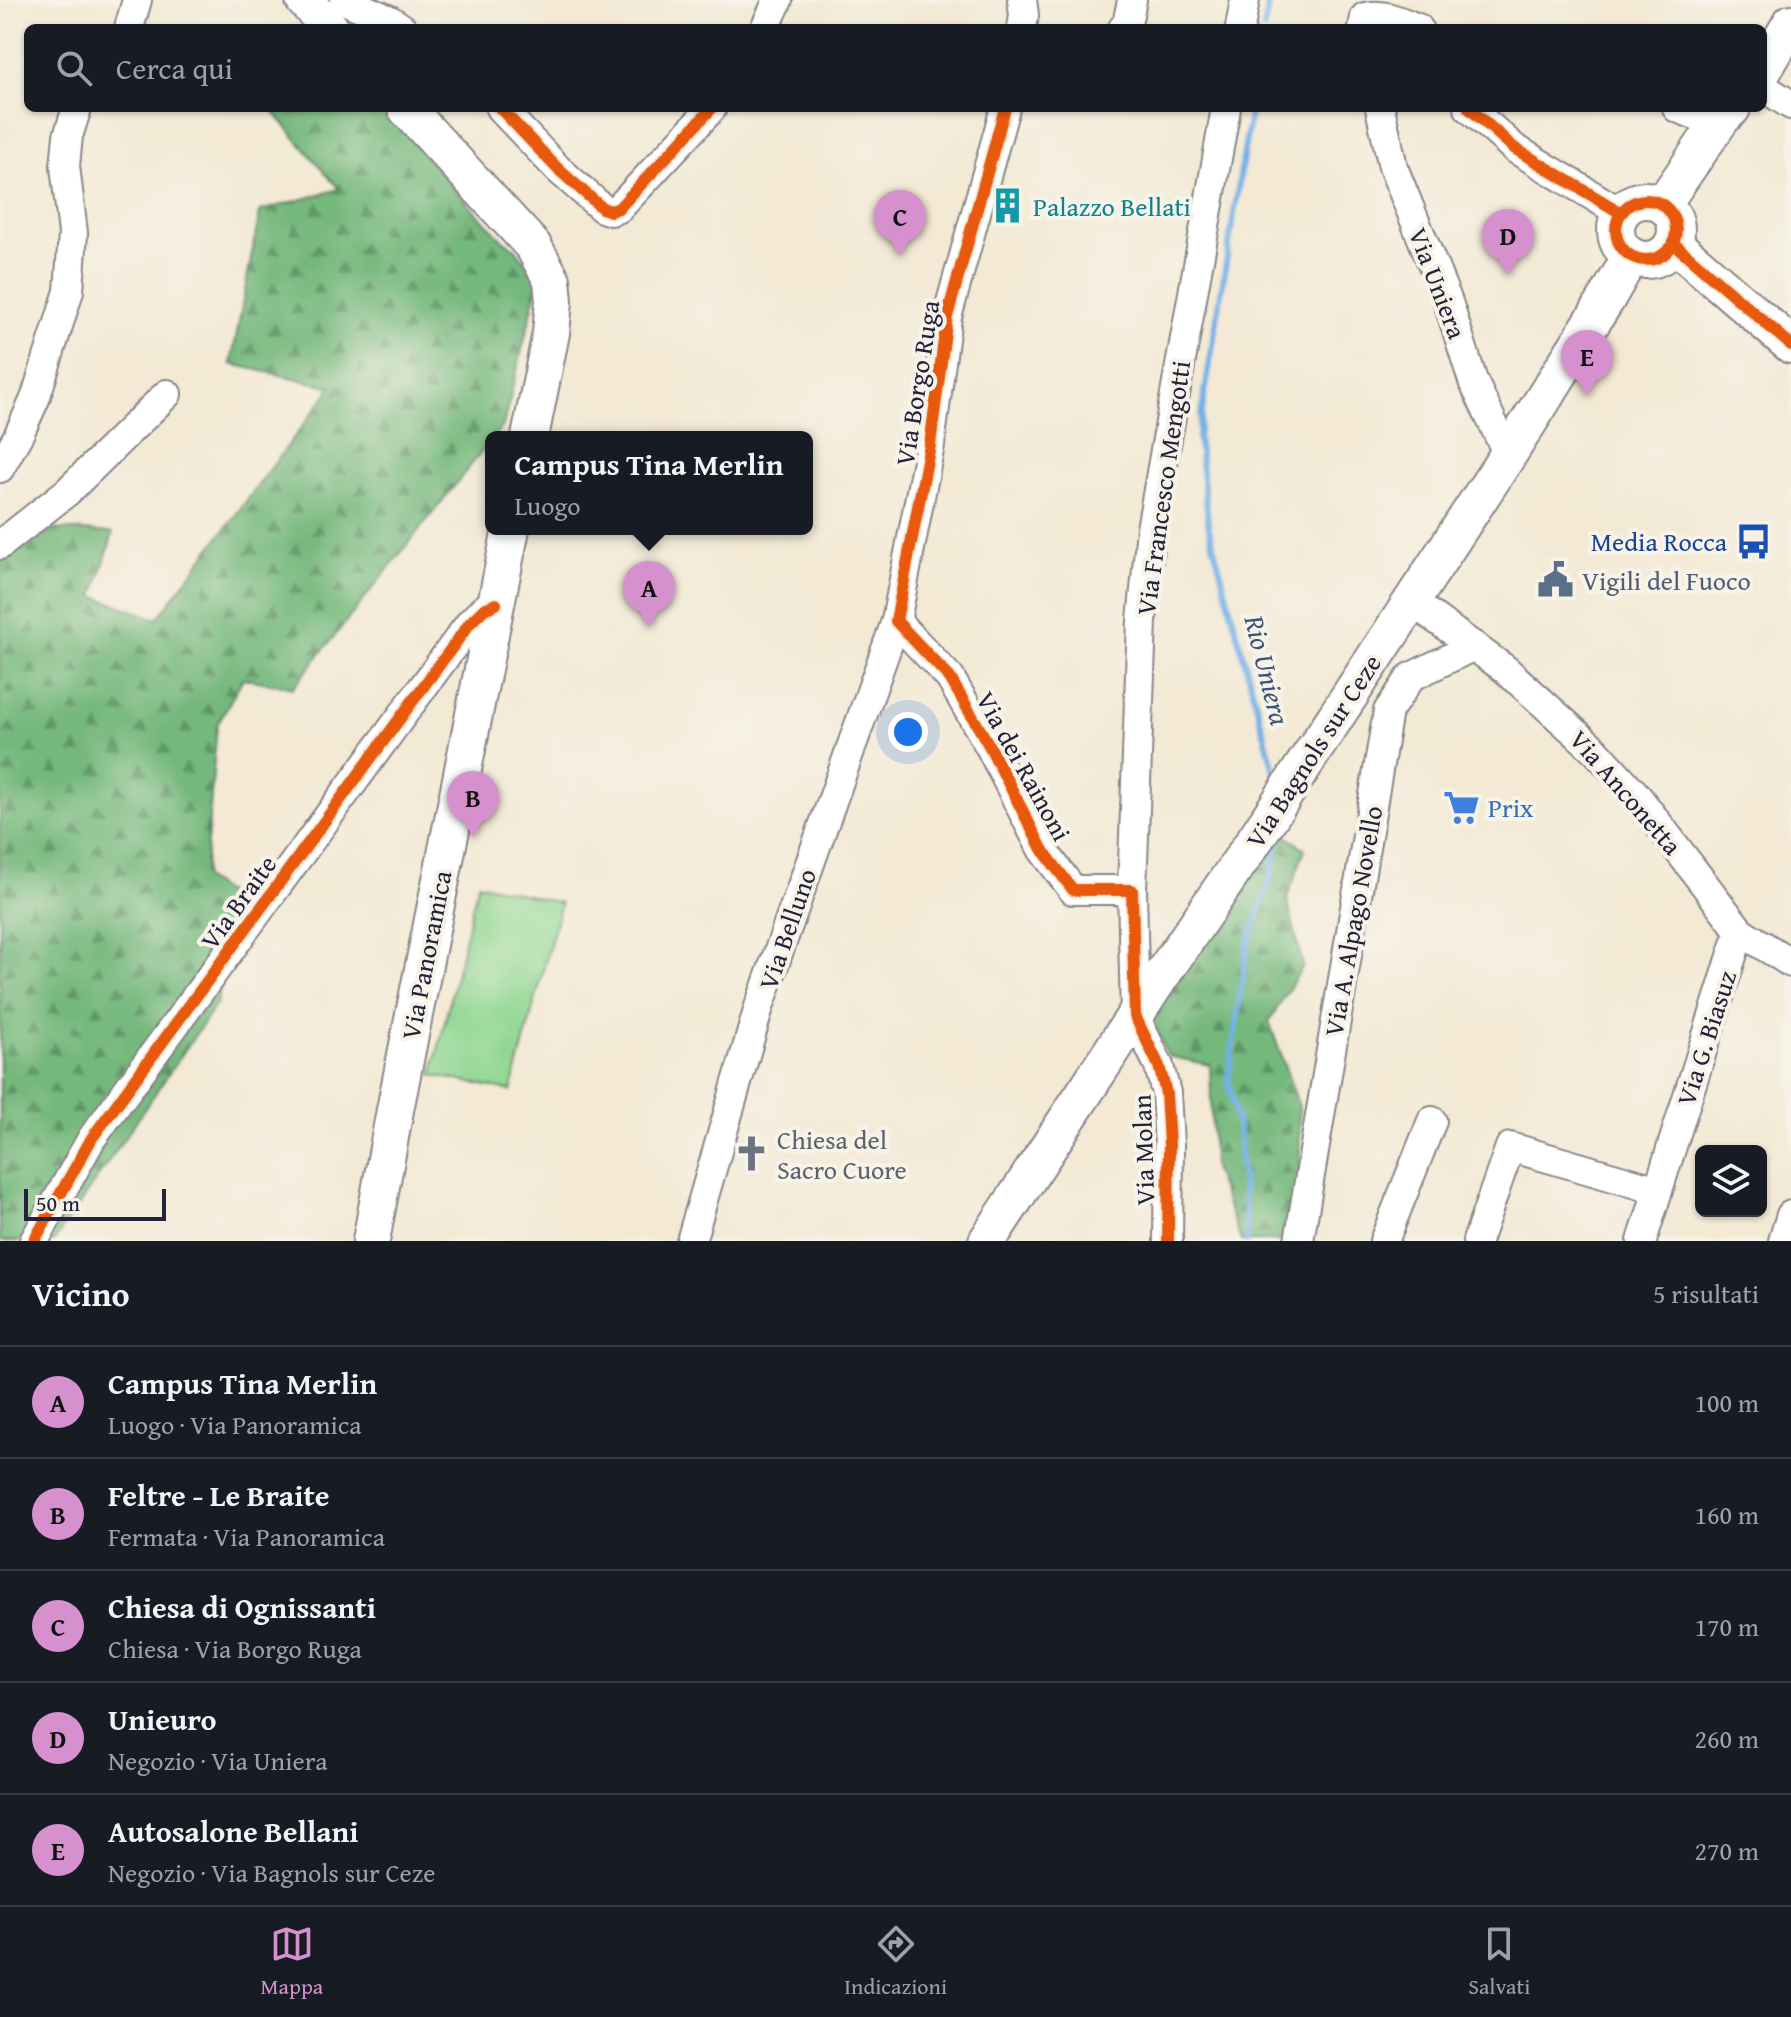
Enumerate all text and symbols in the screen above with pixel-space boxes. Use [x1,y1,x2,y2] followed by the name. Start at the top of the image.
[24,24,1767,112] search box
[52,46,96,90] icon: search
[116,46,233,90] text: Cerca qui
[988,187,1026,225] building icon: Palazzo Bellati
[1033,187,1191,226] place label: Palazzo Bellati
[874,190,926,256] pin: C
[1482,209,1534,275] pin: D
[1399,222,1477,345] street label: Via Uniera
[885,297,949,469] street label: Via Borgo Ruga
[1561,330,1613,396] pin: E
[1126,358,1200,618] street label: Via Francesco Mengotti
[485,431,813,535] popup
[514,442,784,486] text: Campus Tina Merlin
[514,486,581,525] text: Luogo
[1591,522,1728,561] place label: Media Rocca
[1734,522,1772,560] bus stop icon: Media Rocca
[623,561,675,627] pin: A
[1537,561,1575,599] public building icon: Vigili del Fuoco
[1582,561,1751,600] place label: Vigili del Fuoco
[1234,610,1301,729] water label: Rio Uniera
[1236,646,1390,856] street label: Via Bagnols sur Ceze
[967,684,1081,848] street label: Via dei Rainoni
[888,712,928,752] your location
[1560,721,1692,864] street label: Via Anconetta
[447,771,499,837] pin: B
[1443,788,1481,826] supermarket icon: Prix
[1488,788,1534,827] place label: Prix
[1314,803,1392,1039] street label: Via A. Alpago Novello
[190,847,286,957] street label: Via Braite
[748,863,826,995] street label: Via Belluno
[390,866,462,1043] street label: Via Panoramica
[1666,965,1746,1111] street label: Via G. Biasuz
[1122,1093,1164,1206] street label: Via Molan
[777,1120,907,1189] place label: Chiesa del Sacro Cuore
[732,1135,770,1173] church icon: Chiesa del Sacro Cuore
[1695,1145,1767,1217] map controls
[1695,1145,1767,1217] button: layers
[24,1185,166,1221] scale bar
[36,1187,80,1219] text: 50 m
[32,1269,130,1318] text: Vicino
[1653,1274,1759,1313] text: 5 risultati
[108,1361,377,1405] text: Campus Tina Merlin
[50,1383,66,1422] text: A
[1694,1383,1759,1422] text: 100 m
[108,1405,362,1444] text: Luogo · Via Panoramica
[108,1473,330,1517] text: Feltre - Le Braite
[50,1495,66,1534] text: B
[1694,1495,1759,1534] text: 160 m
[108,1517,385,1556] text: Fermata · Via Panoramica
[108,1585,376,1629] text: Chiesa di Ognissanti
[51,1607,65,1646] text: C
[1694,1607,1759,1646] text: 170 m
[108,1629,362,1668] text: Chiesa · Via Borgo Ruga
[108,1697,216,1741] text: Unieuro
[50,1719,66,1758] text: D
[1694,1719,1759,1758] text: 260 m
[108,1741,327,1780] text: Negozio · Via Uniera
[108,1809,359,1853] text: Autosalone Bellani
[51,1831,65,1870] text: E
[1694,1831,1759,1870] text: 270 m
[108,1853,435,1892] text: Negozio · Via Bagnols sur Ceze
[261,1922,323,2002] tab: Mappa
[844,1922,947,2002] tab: Indicazioni
[1468,1922,1530,2002] tab: Salvati

